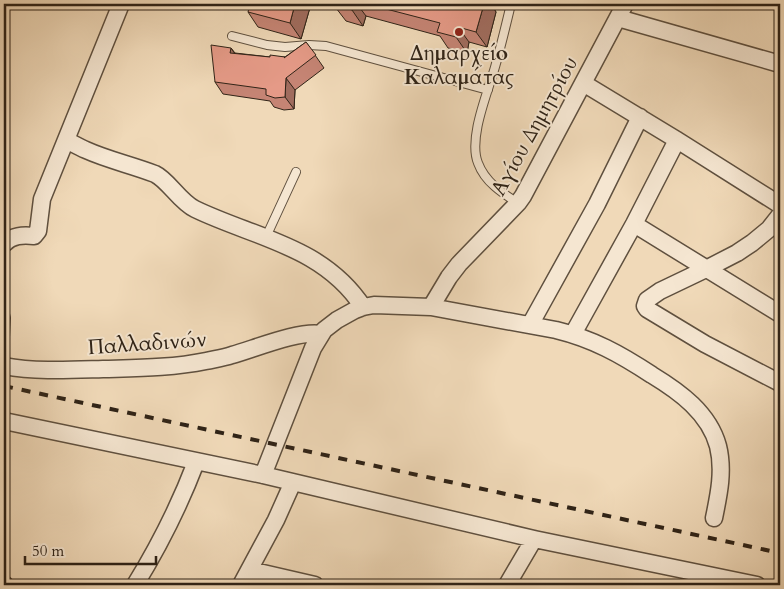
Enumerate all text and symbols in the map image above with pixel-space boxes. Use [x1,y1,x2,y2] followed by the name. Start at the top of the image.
[453,26,465,38] marker: Δημαρχείο Καλαμάτας
[404,39,514,92] place label: Δημαρχείο Καλαμάτας
[484,51,585,201] street label: Αγίου Δημητρίου
[87,325,207,362] street label: Παλλαδινών
[25,534,156,566] scale bar
[32,541,64,561] text: 50 m

